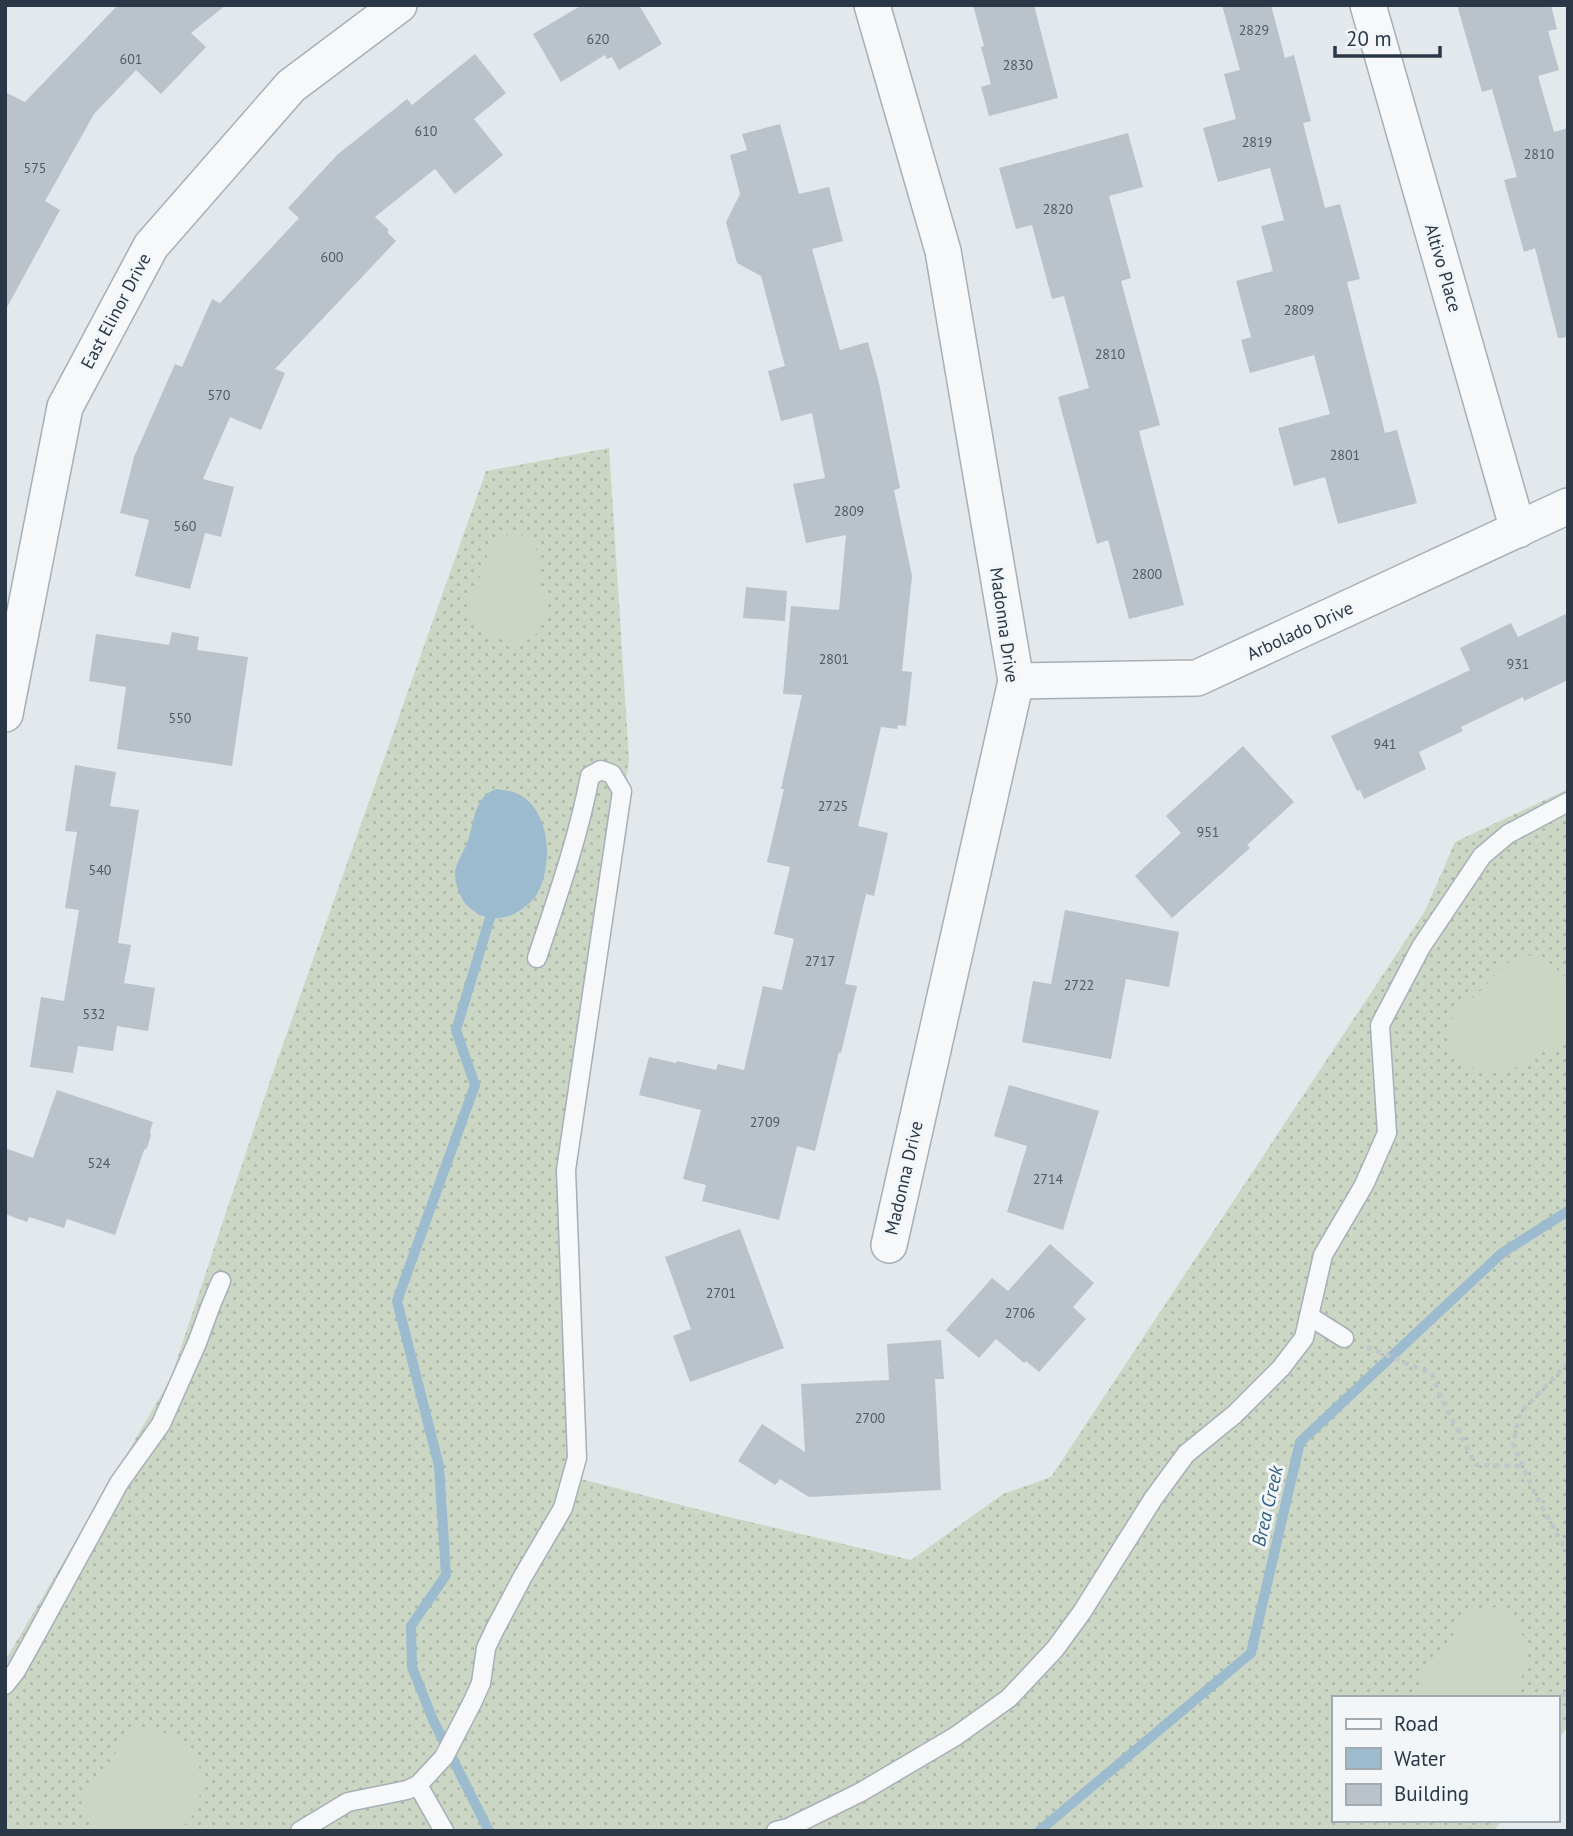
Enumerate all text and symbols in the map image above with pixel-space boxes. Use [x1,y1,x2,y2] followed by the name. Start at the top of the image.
[1335,14,1440,58] scale bar
[1239,21,1269,39] house number: 2829
[1346,25,1392,52] text: 20 m
[587,30,610,48] house number: 620
[120,50,142,68] house number: 601
[1003,56,1034,74] house number: 2830
[415,122,438,140] house number: 610
[1242,133,1272,151] house number: 2819
[1524,145,1555,163] house number: 2810
[24,159,46,177] house number: 575
[1043,200,1074,218] house number: 2820
[1420,221,1467,315] street label: Altivo Place
[321,248,344,266] house number: 600
[75,249,156,372] street label: East Elinor Drive
[1284,301,1314,319] house number: 2809
[1095,345,1126,363] house number: 2810
[208,386,231,404] house number: 570
[1330,446,1360,464] house number: 2801
[834,502,864,520] house number: 2809
[174,517,197,535] house number: 560
[1132,565,1163,583] house number: 2800
[985,566,1024,684] street label: Madonna Drive
[1243,596,1357,665] street label: Arbolado Drive
[819,650,849,668] house number: 2801
[1507,655,1529,673] house number: 931
[169,709,192,727] house number: 550
[1374,735,1396,753] house number: 941
[818,797,848,815] house number: 2725
[1197,823,1219,841] house number: 951
[89,861,112,879] house number: 540
[805,952,835,970] house number: 2717
[1064,976,1094,994] house number: 2722
[83,1005,105,1023] house number: 532
[750,1113,780,1131] house number: 2709
[879,1119,928,1237] street label: Madonna Drive
[88,1154,111,1172] house number: 524
[1033,1170,1064,1188] house number: 2714
[706,1284,736,1302] house number: 2701
[1005,1304,1035,1322] house number: 2706
[855,1409,886,1427] house number: 2700
[1246,1462,1288,1549] water label: Brea Creek
[1332,1696,1559,1822] legend
[1394,1710,1438,1737] text: Road
[1394,1745,1446,1772] text: Water
[1394,1780,1469,1807] text: Building

